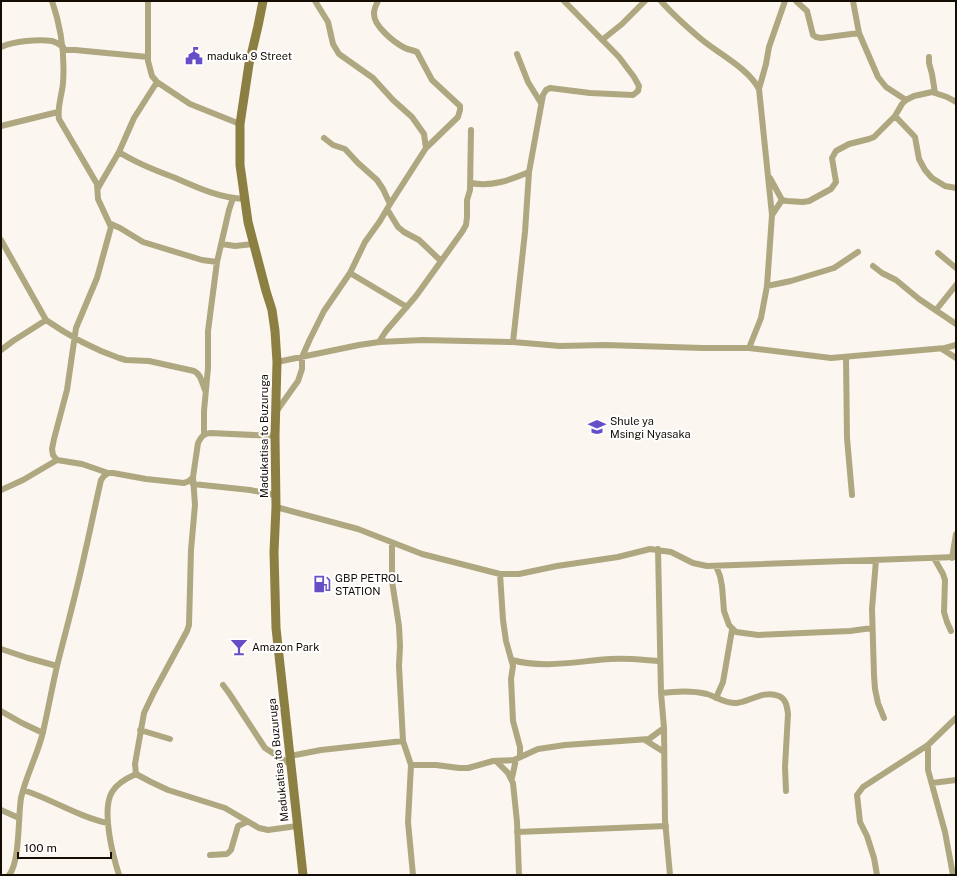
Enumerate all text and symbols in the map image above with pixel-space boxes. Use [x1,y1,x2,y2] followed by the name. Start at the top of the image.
[184,46,204,66] public building icon: maduka 9 Street
[207,50,292,62] place label: maduka 9 Street
[258,374,270,498] street label: Madukatisa to Buzuruga
[610,415,691,440] place label: Shule ya Msingi Nyasaka
[587,417,607,437] school or university icon: Shule ya Msingi Nyasaka
[335,572,403,597] place label: GBP PETROL STATION
[312,574,332,594] fuel station icon: GBP PETROL STATION
[229,637,249,657] bar icon: Amazon Park
[252,641,319,653] place label: Amazon Park
[266,698,290,822] street label: Madukatisa to Buzuruga
[18,834,111,860] scale bar
[24,841,57,855] text: 100 m

